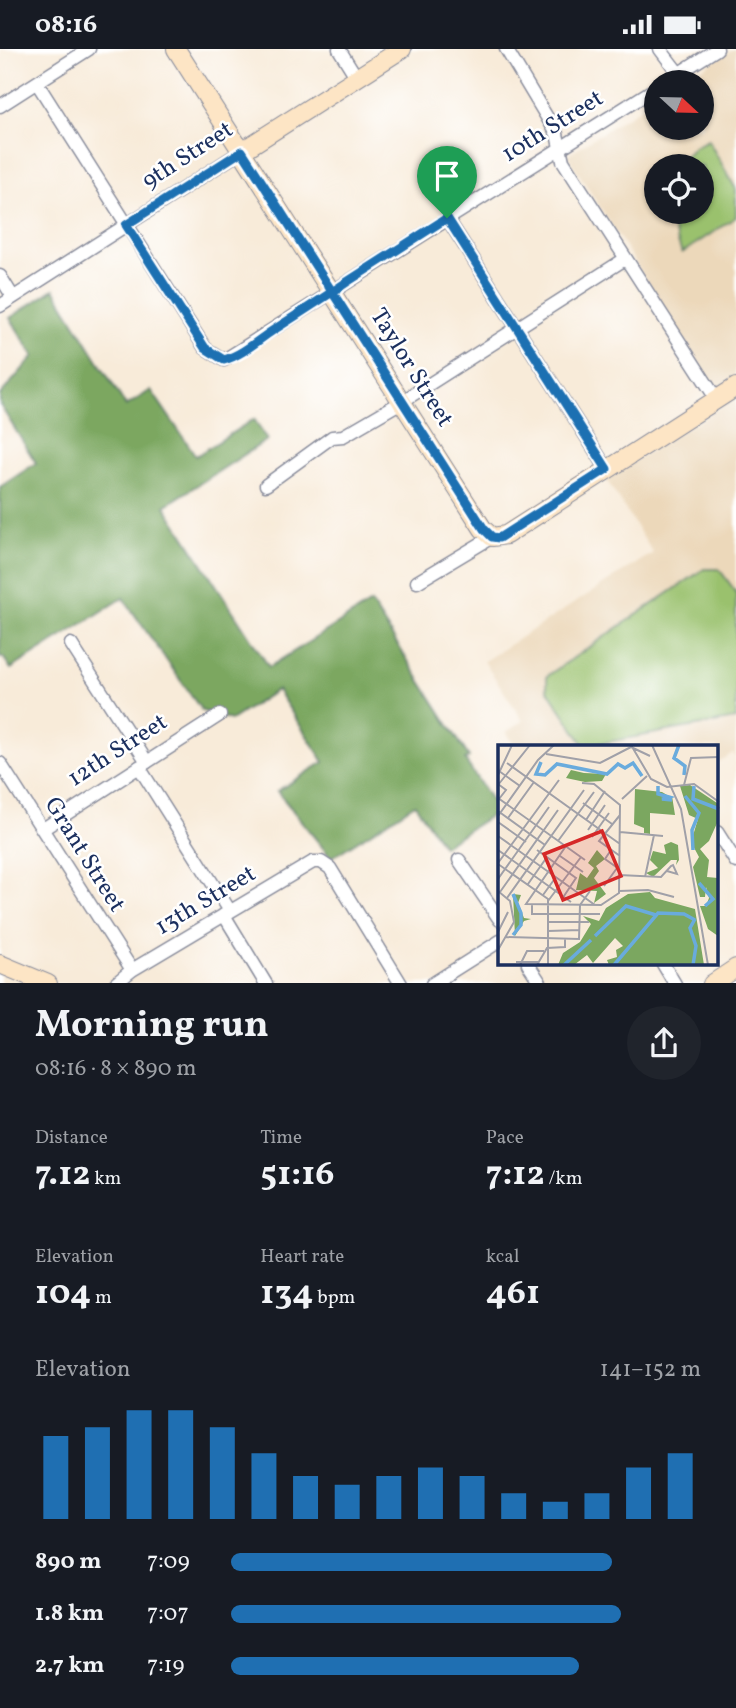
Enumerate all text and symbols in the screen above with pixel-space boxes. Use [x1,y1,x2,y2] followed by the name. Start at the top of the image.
[35,7,97,43] text: 08:16
[644,70,714,140] north arrow
[644,70,714,224] map controls
[496,82,610,172] street label: 10th Street
[136,114,240,198] street label: 9th Street
[417,146,477,218] pin
[644,154,714,224] button: locate
[428,157,466,195] icon: arrive
[361,302,461,434] street label: Taylor Street
[62,706,174,796] street label: 12th Street
[498,745,718,966] inset map
[35,791,133,919] street label: Grant Street
[149,858,263,944] street label: 13th Street
[35,1000,269,1053] text: Morning run
[627,1006,701,1080] button: share
[35,1053,197,1085] text: 08:16 · 8 × 890 m
[35,1125,108,1151] text: Distance
[260,1125,302,1151] text: Time
[486,1125,524,1151] text: Pace
[35,1151,90,1199] text: 7.12
[260,1151,334,1199] text: 51:16
[486,1151,545,1199] text: 7:12
[90,1166,121,1192] text: km
[545,1166,583,1192] text: /km
[35,1244,114,1270] text: Elevation
[260,1244,344,1270] text: Heart rate
[486,1244,519,1270] text: kcal
[35,1270,91,1318] text: 104
[260,1270,313,1318] text: 134
[486,1270,540,1318] text: 461
[91,1285,112,1311] text: m
[313,1285,355,1311] text: bpm
[35,1354,131,1386] text: Elevation
[600,1354,701,1386] text: 141–152 m
[35,1546,101,1578] text: 890 m
[147,1546,190,1578] text: 7:09
[35,1598,104,1630] text: 1.8 km
[147,1598,189,1630] text: 7:07
[35,1650,105,1682] text: 2.7 km
[147,1650,184,1682] text: 7:19

